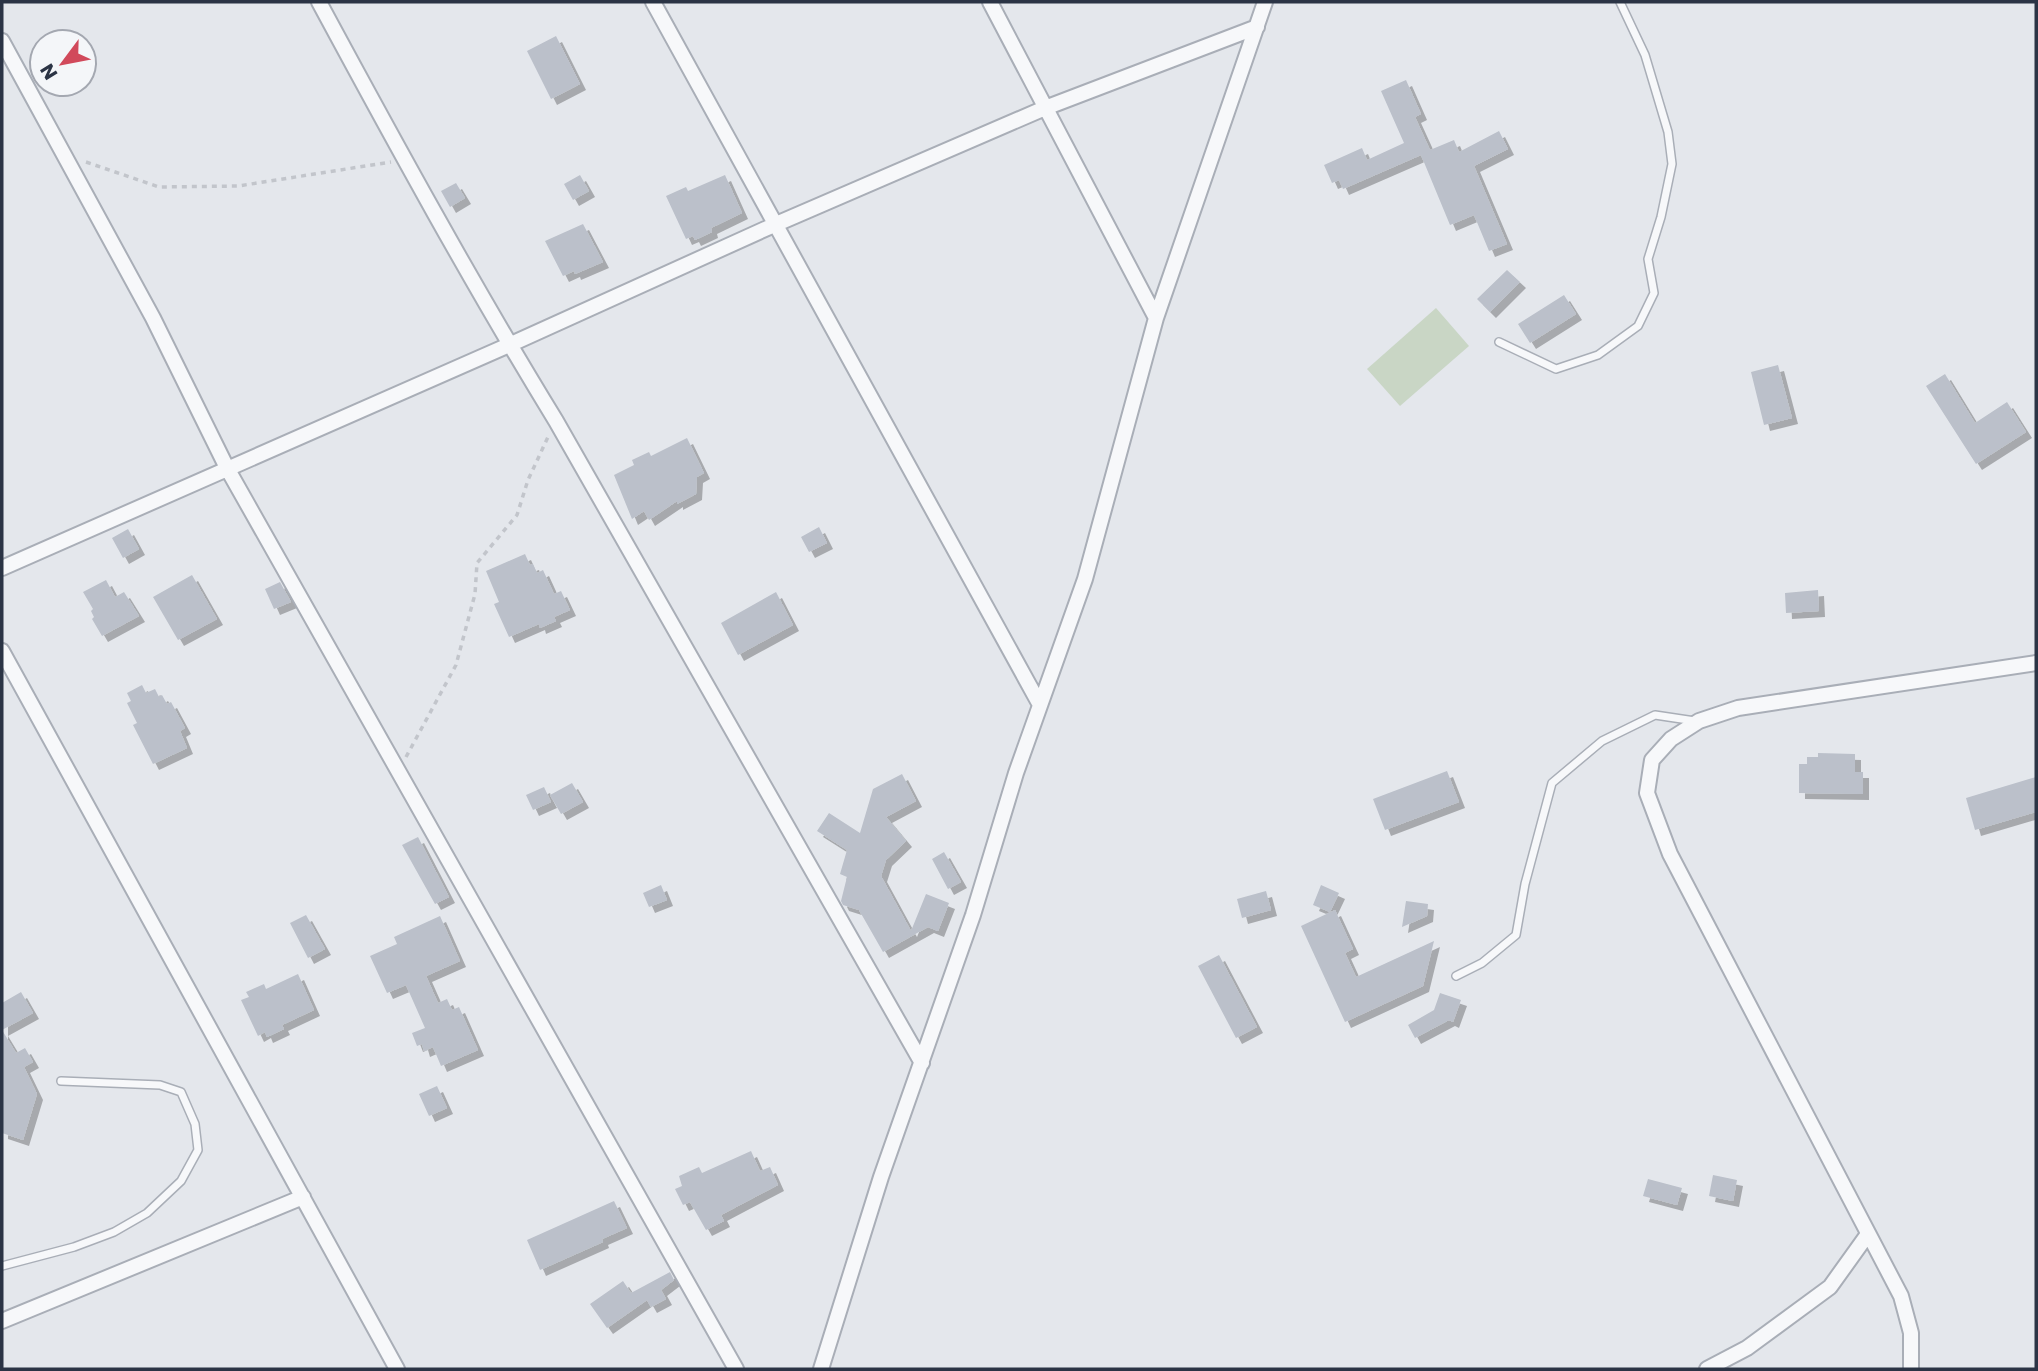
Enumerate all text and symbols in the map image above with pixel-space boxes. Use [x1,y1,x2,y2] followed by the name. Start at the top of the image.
[28,28,98,98] north arrow
[34,59,64,85] text: N

